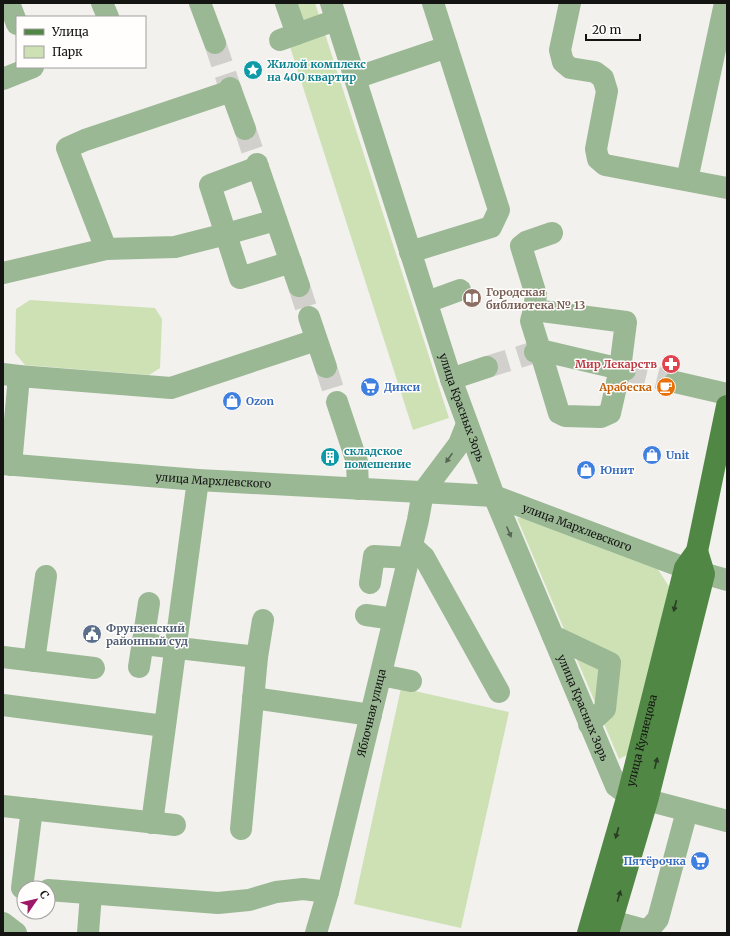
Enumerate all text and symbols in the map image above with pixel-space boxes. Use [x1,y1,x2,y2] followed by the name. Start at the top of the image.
[16,16,146,68] legend
[586,16,640,42] scale bar
[592,22,621,37] text: 20 m
[51,24,89,39] text: Улица
[52,44,83,59] text: Парк
[267,57,366,84] place label: Жилой комплекс на 400 квартир
[242,59,264,81] place icon: Жилой комплекс на 400 квартир
[486,285,585,312] place label: Городская библиотека № 13
[461,287,483,309] library icon: Городская библиотека № 13
[436,351,488,464] street label: улица Красных Зорь
[660,353,682,375] pharmacy icon: Мир Лекарств
[575,357,657,371] place label: Мир Лекарств
[359,376,381,398] supermarket icon: Дикси
[655,376,677,398] cafe icon: Арабеска
[384,380,420,394] place label: Дикси
[598,380,652,394] place label: Арабеска
[221,390,243,412] shop icon: Ozon
[246,394,275,408] place label: Ozon
[344,444,411,471] place label: складское помешение
[641,444,663,466] shop icon: Unit
[319,446,341,468] building icon: складское помешение
[666,448,690,462] place label: Unit
[445,453,453,464] one-way arrow
[575,459,597,481] shop icon: Юнит
[600,463,635,477] place label: Юнит
[155,470,272,491] street label: улица Мархлевского
[520,500,634,555] street label: улица Мархлевского
[506,526,512,538] one-way arrow
[672,600,678,612] one-way arrow
[106,621,188,648] place label: Фрунзенский районный суд
[81,623,103,645] public building icon: Фрунзенский районный суд
[554,652,612,763] street label: улица Красных Зорь
[354,667,389,758] street label: Яблочная улица
[623,693,660,788] street label: улица Кузнецова
[653,757,659,769] one-way arrow
[614,827,620,839] one-way arrow
[689,850,711,872] supermarket icon: Пятёрочка
[623,854,686,868] place label: Пятёрочка
[16,880,56,920] north arrow
[36,887,52,901] text: С
[616,889,622,901] one-way arrow

